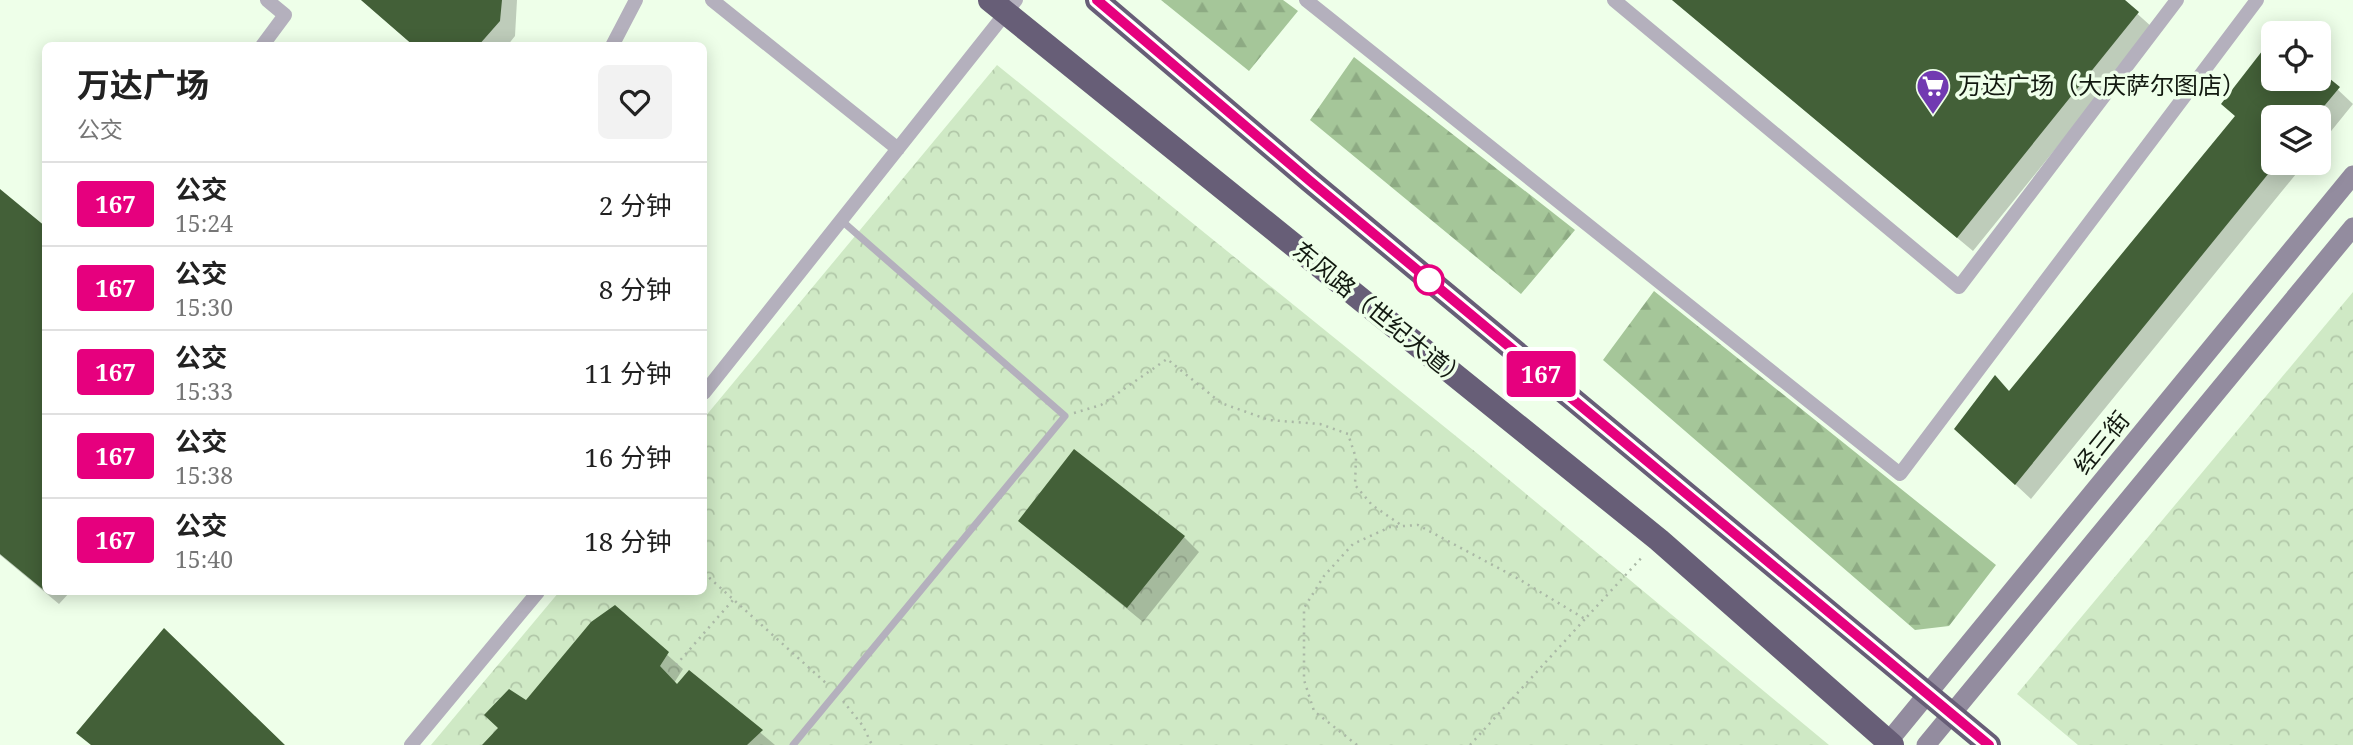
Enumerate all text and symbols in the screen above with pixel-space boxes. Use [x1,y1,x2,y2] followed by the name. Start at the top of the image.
[2261,21,2331,175] map controls
[2261,21,2331,91] button: locate
[77,62,209,107] text: 万达广场
[598,65,672,139] button: heart
[1914,67,1952,116] supermarket icon: 万达广场（大庆萨尔图店）
[1958,68,2246,101] place label: 万达广场（大庆萨尔图店）
[2261,105,2331,175] button: layers
[77,113,123,145] text: 公交
[175,171,227,207] text: 公交
[95,187,136,220] text: 167
[599,187,672,223] text: 2 分钟
[175,207,233,239] text: 15:24
[1287,233,1475,395] street label: 东风路（世纪大道）
[175,255,227,291] text: 公交
[1414,265,1444,295] unlabelled marker
[95,271,136,304] text: 167
[599,271,672,307] text: 8 分钟
[175,291,233,323] text: 15:30
[175,339,227,375] text: 公交
[1501,351,1581,397] line badge: 167
[95,355,136,388] text: 167
[584,355,672,391] text: 11 分钟
[1521,357,1561,390] text: 167
[175,375,233,407] text: 15:33
[2065,404,2136,480] street label: 经三街
[175,423,227,459] text: 公交
[95,439,136,472] text: 167
[584,439,672,475] text: 16 分钟
[175,459,233,491] text: 15:38
[175,507,227,543] text: 公交
[95,523,136,556] text: 167
[584,523,672,559] text: 18 分钟
[175,543,233,575] text: 15:40

